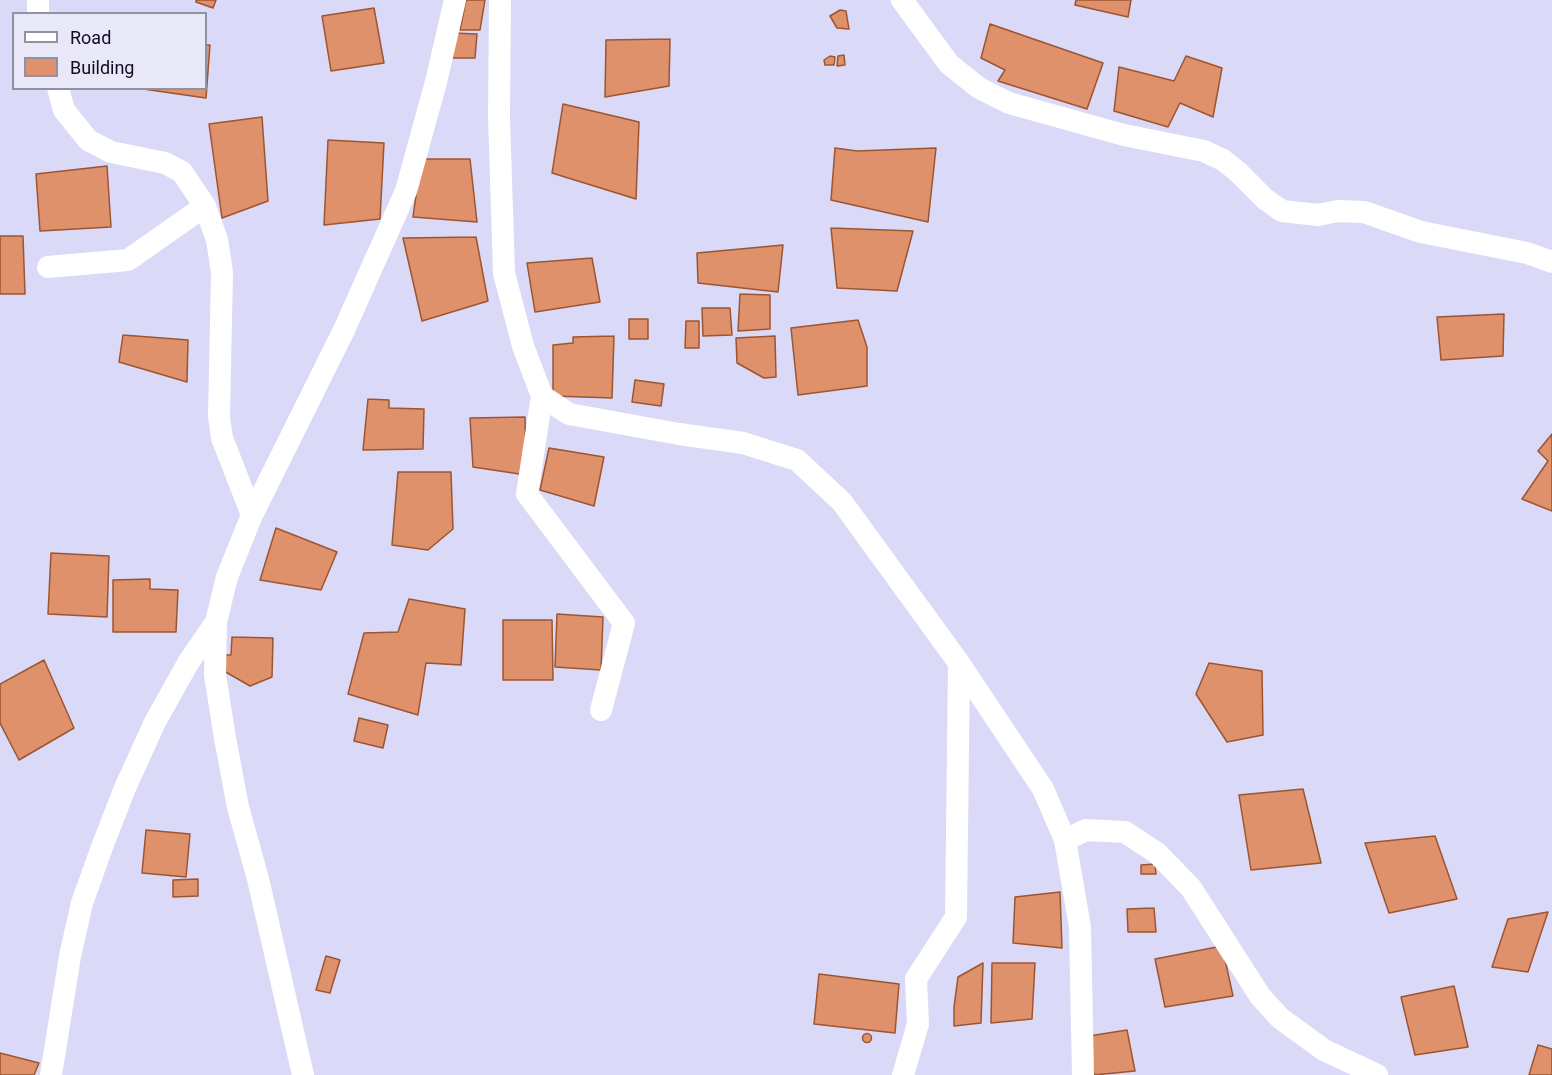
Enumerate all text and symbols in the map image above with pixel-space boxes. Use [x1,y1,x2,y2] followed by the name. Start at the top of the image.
[12,12,207,90] legend
[70,27,111,48] text: Road
[70,57,134,78] text: Building

